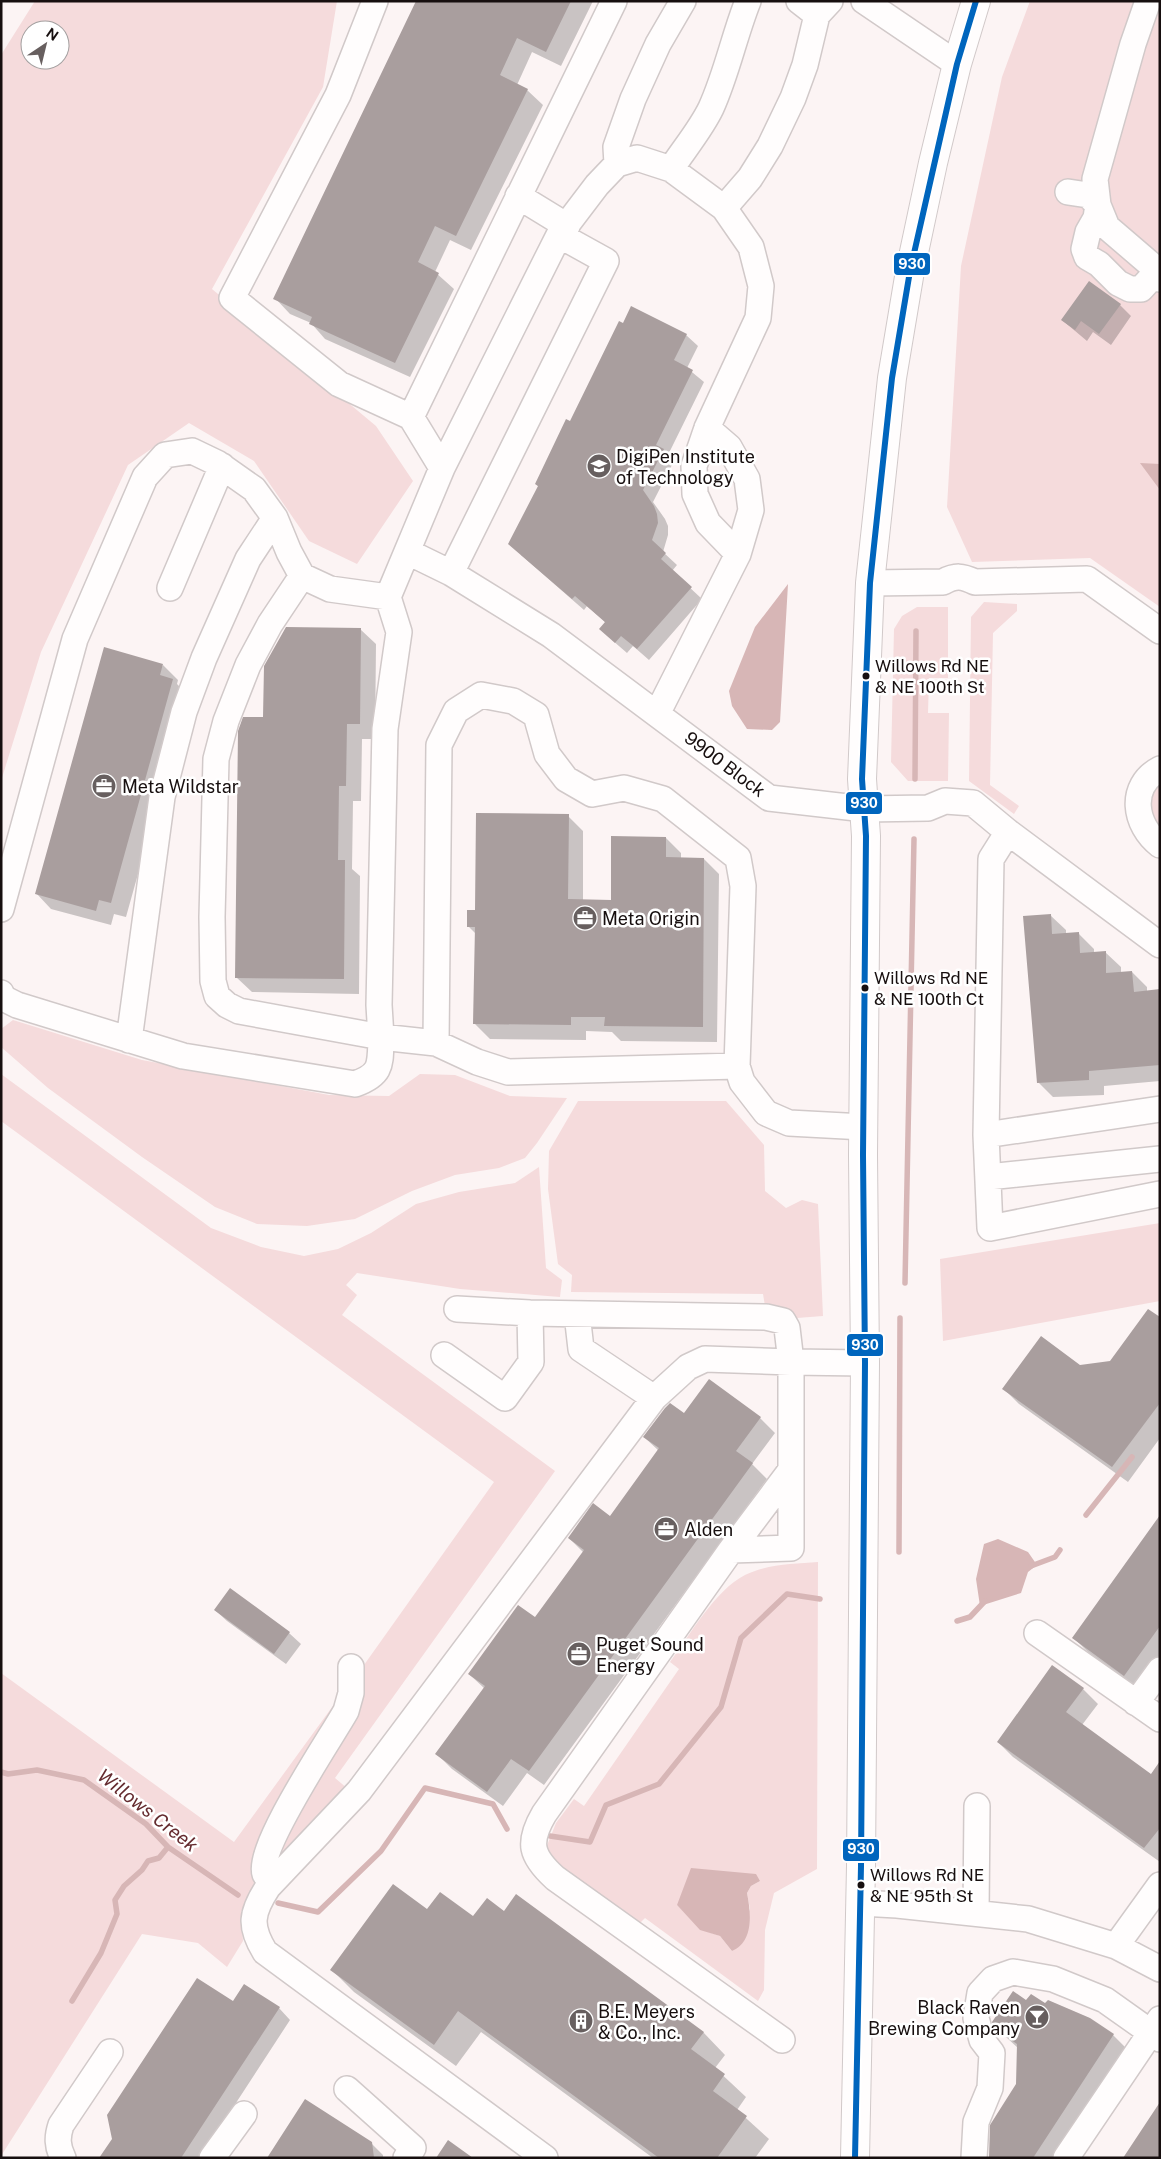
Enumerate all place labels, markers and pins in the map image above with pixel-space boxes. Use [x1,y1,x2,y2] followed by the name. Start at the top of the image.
[616,446,755,488] place label: DigiPen Institute of Technology
[586,453,612,479] school or university icon: DigiPen Institute of Technology
[875,656,989,697] place label: Willows Rd NE & NE 100th St
[861,671,871,681] marker: Willows Rd NE & NE 100th St
[91,773,117,799] office icon: Meta Wildstar
[122,776,239,797] place label: Meta Wildstar
[572,905,598,931] office icon: Meta Origin
[602,908,700,929] place label: Meta Origin
[874,968,988,1009] place label: Willows Rd NE & NE 100th Ct
[860,983,870,993] marker: Willows Rd NE & NE 100th Ct
[653,1516,679,1542] office icon: Alden
[684,1519,733,1540] place label: Alden
[596,1634,704,1676] place label: Puget Sound Energy
[566,1641,592,1667] office icon: Puget Sound Energy
[870,1865,984,1906] place label: Willows Rd NE & NE 95th St
[856,1880,866,1890] marker: Willows Rd NE & NE 95th St
[868,1997,1020,2039] place label: Black Raven Brewing Company
[598,2001,695,2043] place label: B.E. Meyers & Co., Inc.
[1024,2004,1050,2030] bar icon: Black Raven Brewing Company
[568,2008,594,2034] building icon: B.E. Meyers & Co., Inc.

